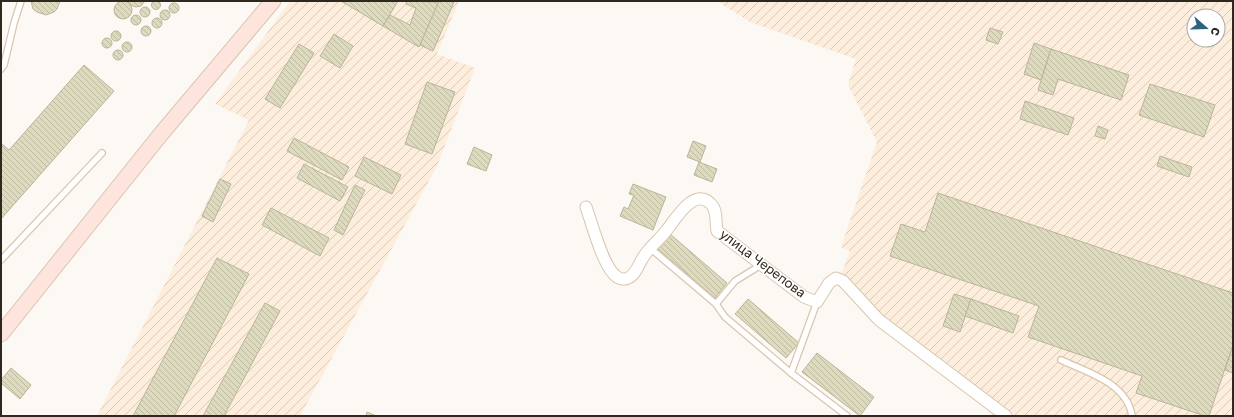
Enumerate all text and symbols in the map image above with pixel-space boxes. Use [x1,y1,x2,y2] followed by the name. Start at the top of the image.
[1186,8,1226,48] north arrow
[1208,26,1223,38] text: С
[717,225,809,301] street label: улица Черепова

